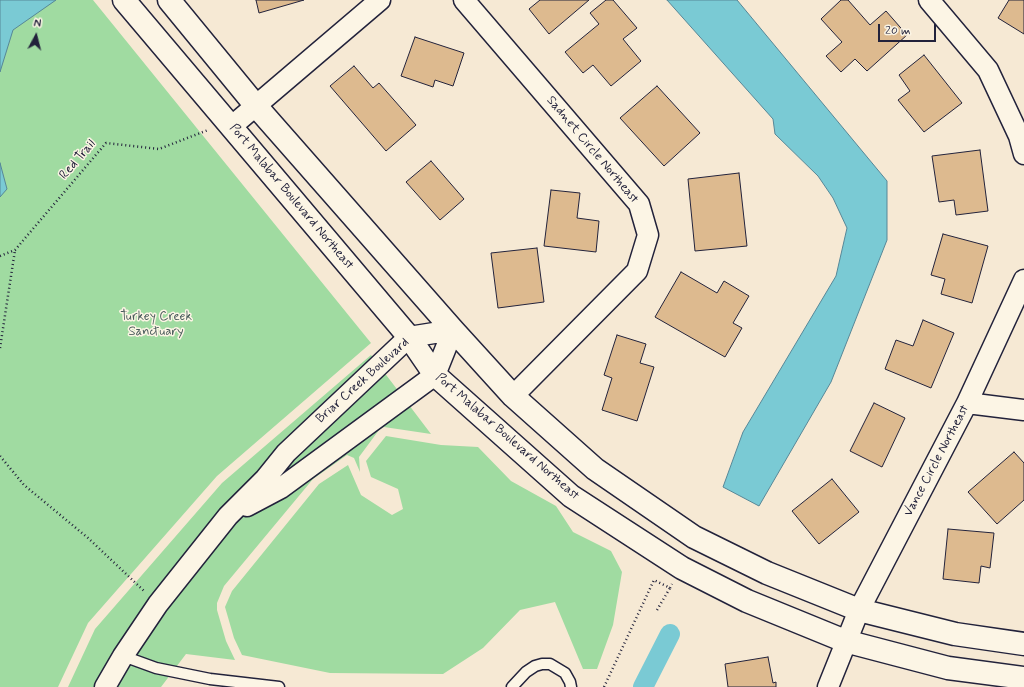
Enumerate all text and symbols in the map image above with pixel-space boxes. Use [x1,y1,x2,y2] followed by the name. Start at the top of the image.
[16,16,56,56] north arrow
[880,16,938,42] scale bar
[33,17,42,31] text: N
[885,23,911,39] text: 20 m
[543,93,641,207] street label: Sadnet Circle Northeast
[226,121,356,273] street label: Port Malabar Boulevard Northeast
[57,137,99,183] street label: Red Trail
[120,309,192,340] park label: Turkey Creek Sanctuary
[313,335,413,427] street label: Briar Creek Boulevard
[432,370,582,504] street label: Port Malabar Boulevard Northeast
[901,403,973,519] street label: Vance Circle Northeast

